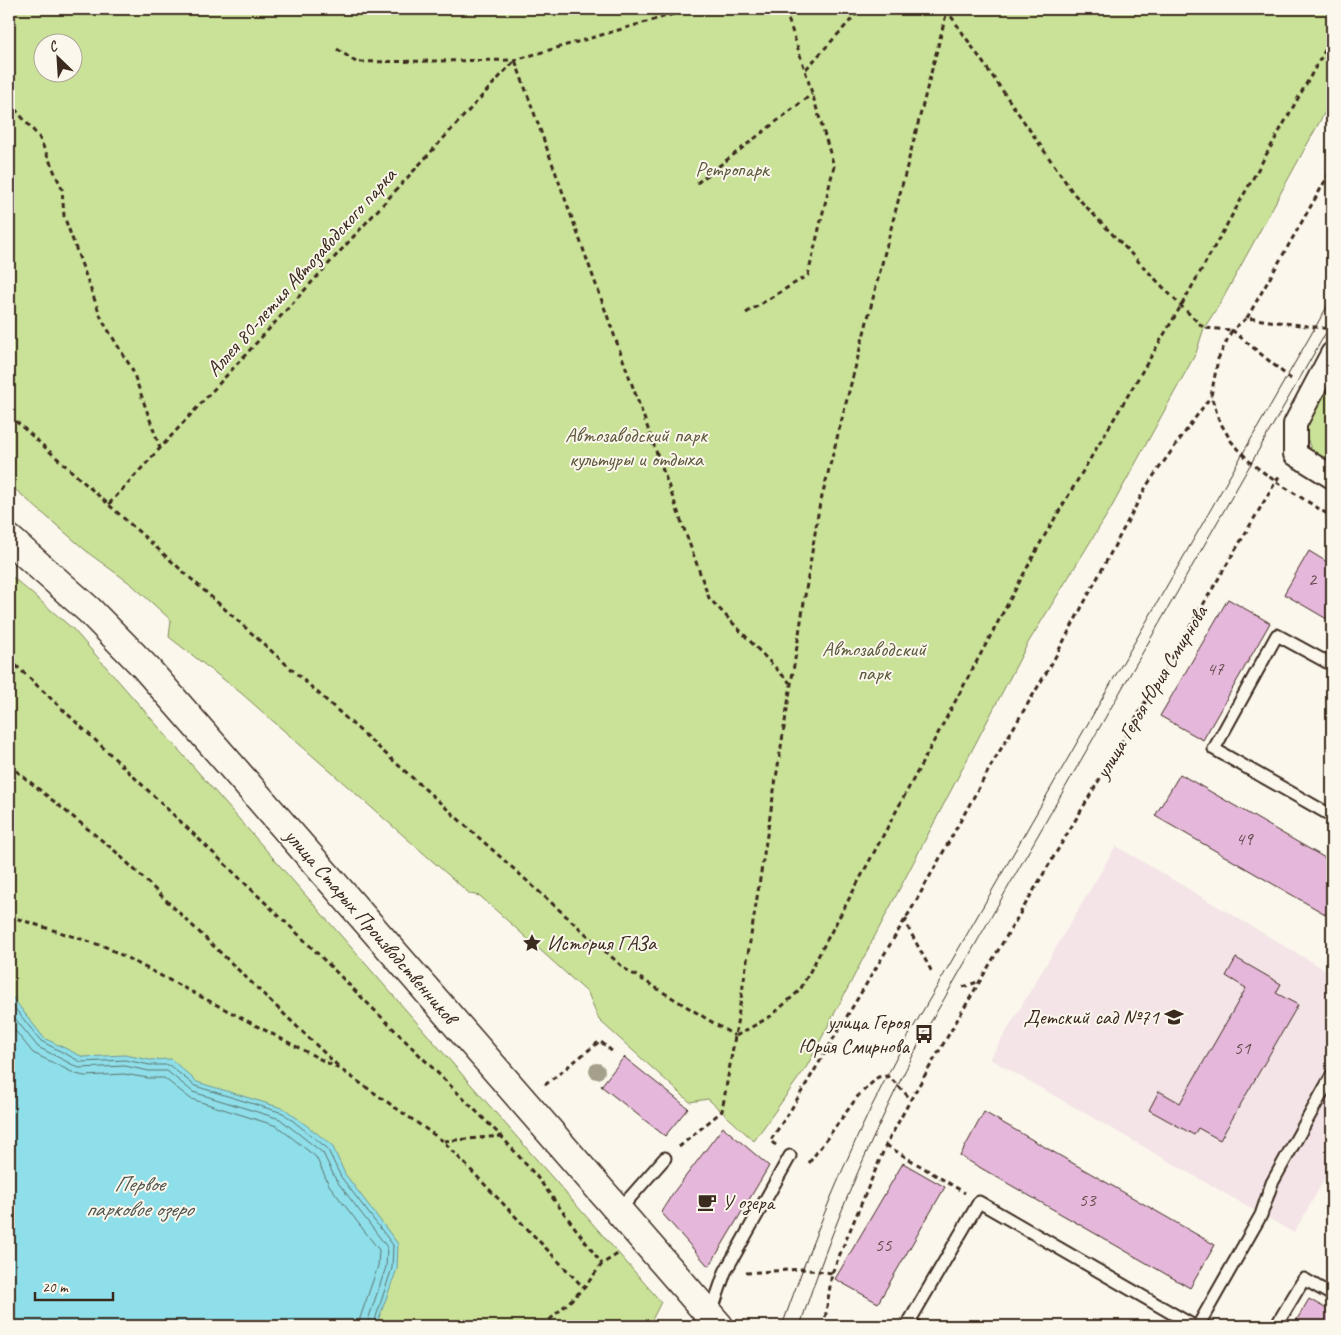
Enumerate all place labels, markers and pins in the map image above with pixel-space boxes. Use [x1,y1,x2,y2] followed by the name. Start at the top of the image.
[547,930,658,956] place label: История ГАЗа
[521,932,543,954] place icon: История ГАЗа
[1024,1004,1161,1030] place label: Детский сад №71
[1163,1006,1185,1028] school or university icon: Детский сад №71
[799,1009,911,1059] place label: улица Героя Юрия Смирнова
[913,1023,935,1045] bus stop icon: улица Героя Юрия Смирнова
[722,1189,777,1216] place label: У озера
[696,1191,718,1213] cafe icon: У озера

